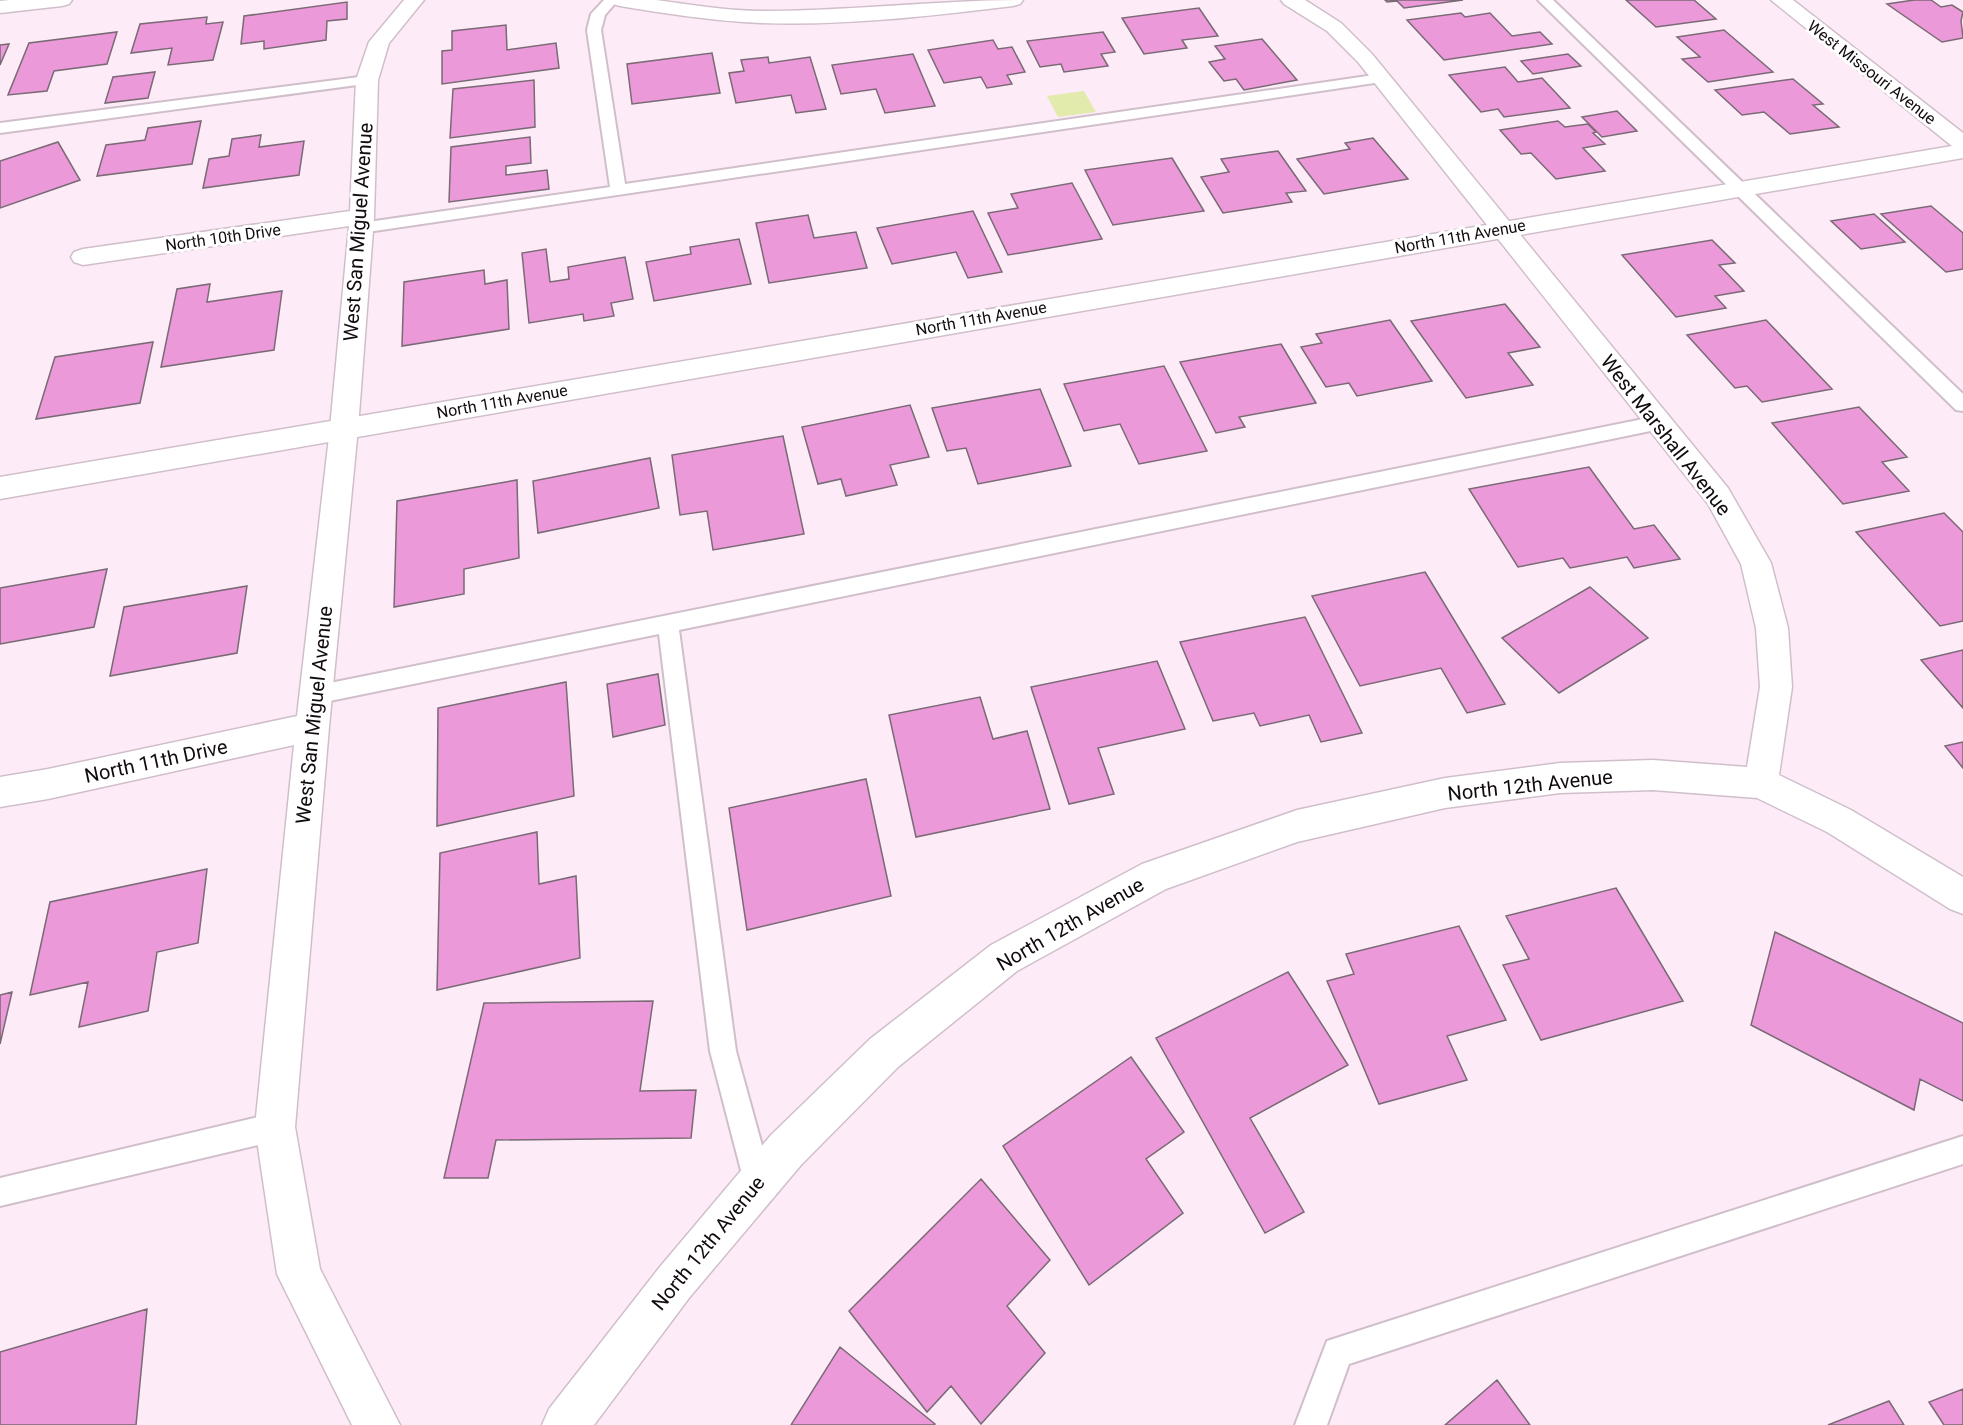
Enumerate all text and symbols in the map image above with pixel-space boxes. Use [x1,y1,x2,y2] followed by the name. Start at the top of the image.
[1804,16,1940,128] street label: West Missouri Avenue
[338,122,378,342] street label: West San Miguel Avenue
[1393,216,1527,257] street label: North 11th Avenue
[164,220,282,255] street label: North 10th Drive
[914,298,1048,339] street label: North 11th Avenue
[1596,350,1736,520] street label: West Marshall Avenue
[435,381,569,422] street label: North 11th Avenue
[291,605,337,825] street label: West San Miguel Avenue
[82,734,230,788] street label: North 11th Drive
[1446,764,1614,806] street label: North 12th Avenue
[992,872,1148,976] street label: North 12th Avenue
[646,1171,770,1315] street label: North 12th Avenue

